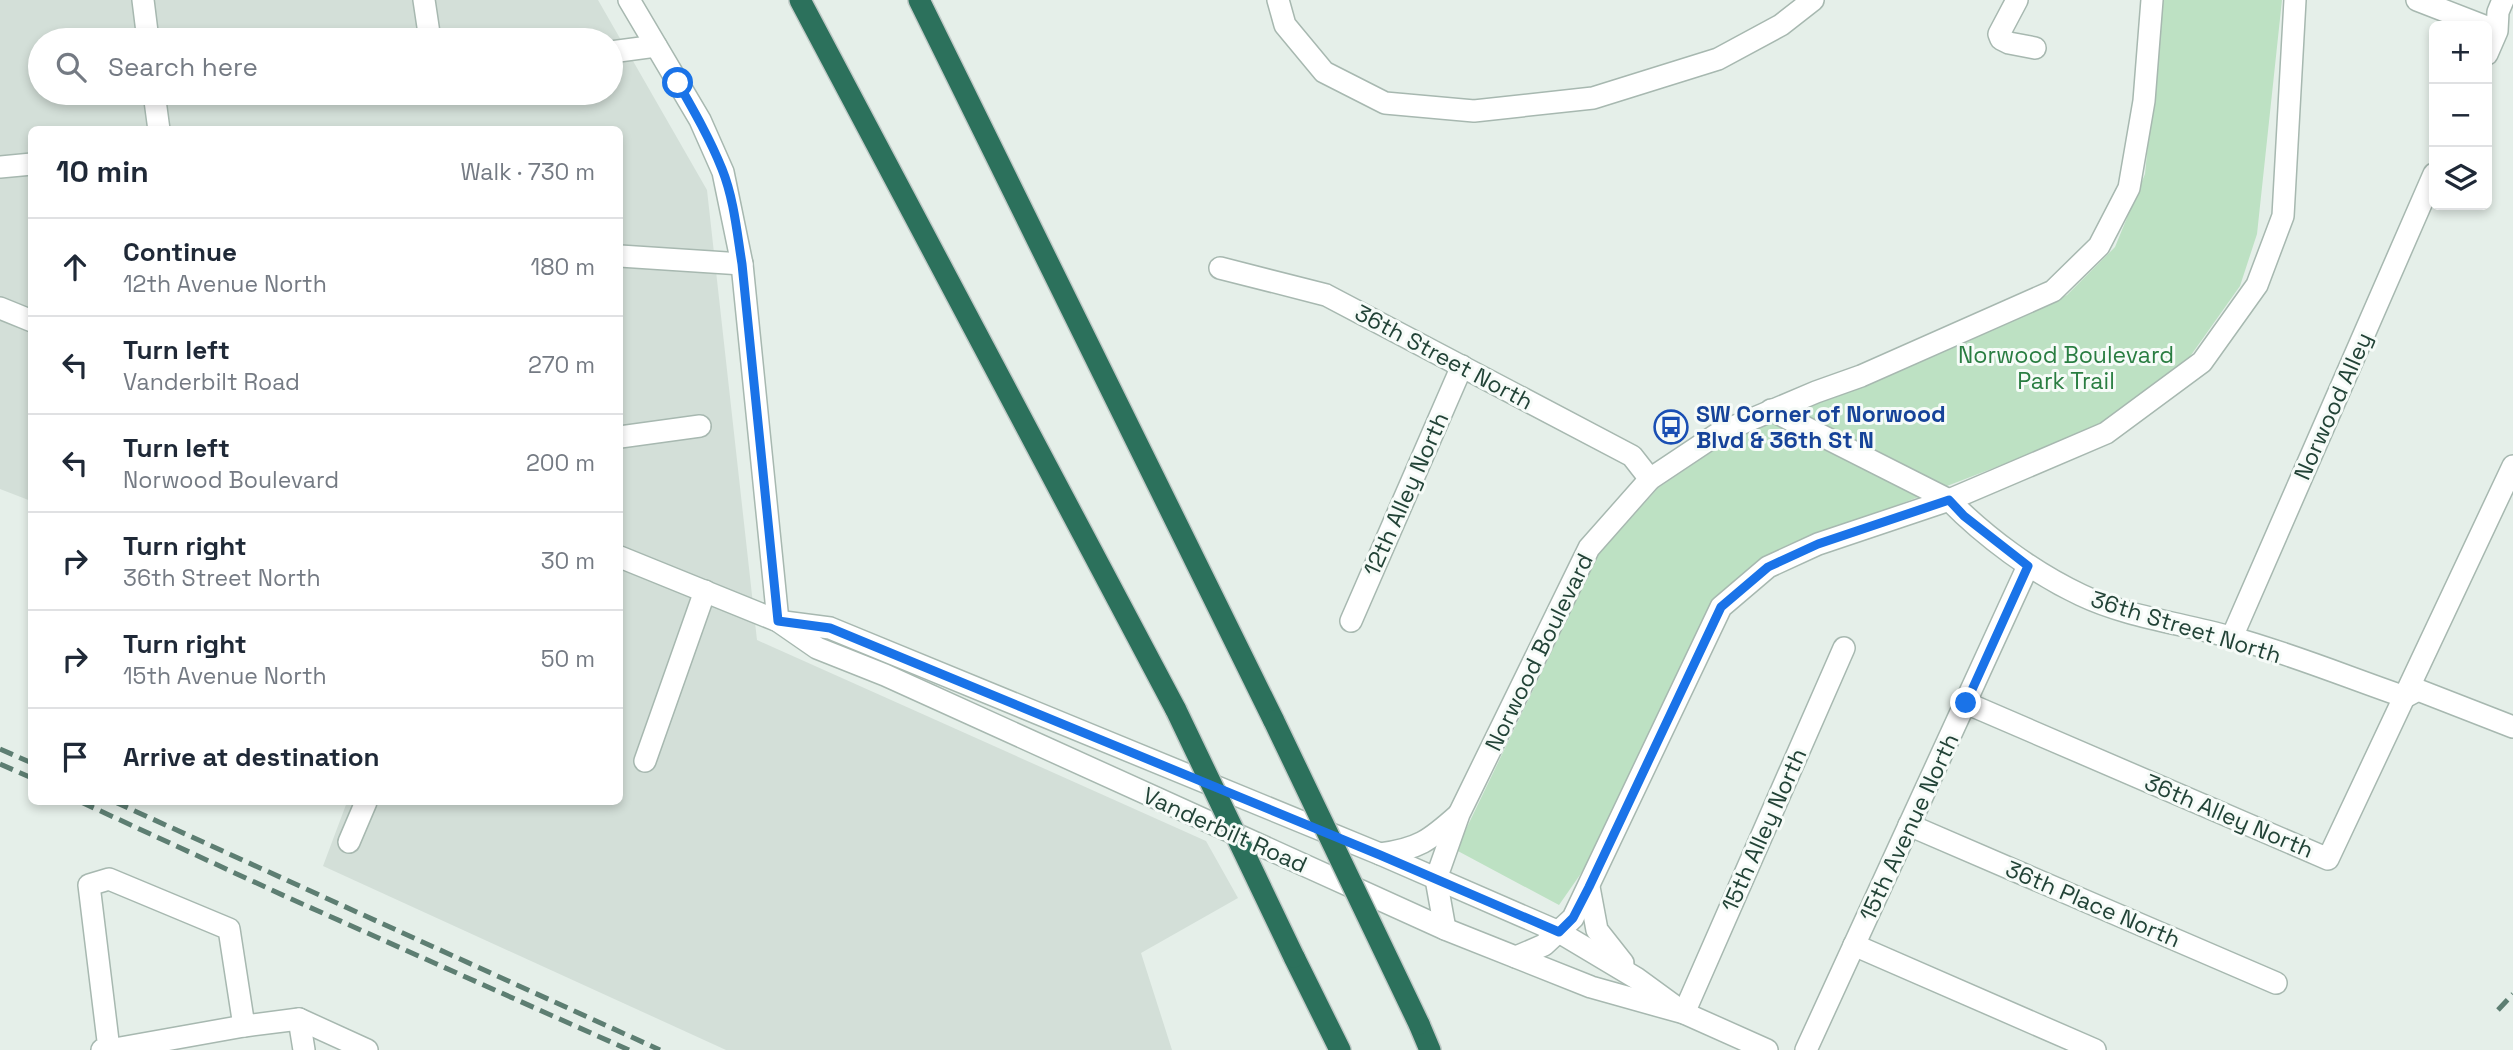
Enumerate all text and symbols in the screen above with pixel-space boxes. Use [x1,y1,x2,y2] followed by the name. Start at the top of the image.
[2429,21,2492,210] map controls
[2429,21,2492,84] button: +
[28,28,623,105] search box
[52,48,90,86] icon: search
[108,50,258,84] text: Search here
[662,67,693,98] route start
[2429,84,2492,147] button: −
[2429,147,2492,210] button: layers
[56,152,149,191] text: 10 min
[460,157,595,187] text: Walk · 730 m
[123,235,237,269] text: Continue
[56,248,94,286] icon: ahead
[531,252,595,282] text: 180 m
[123,269,327,299] text: 12th Avenue North
[1350,297,1538,417] street label: 36th Street North
[2287,327,2379,485] street label: Norwood Alley
[123,333,230,367] text: Turn left
[1958,340,2174,396] park label: Norwood Boulevard Park Trail
[56,346,94,384] icon: left
[528,350,595,380] text: 270 m
[123,367,300,397] text: Vanderbilt Road
[1696,399,1946,455] place label: SW Corner of Norwood Blvd & 36th St N
[1357,408,1455,580] street label: 12th Alley North
[1652,408,1690,446] bus stop icon: SW Corner of Norwood Blvd & 36th St N
[123,431,230,465] text: Turn left
[56,444,94,482] icon: left
[526,448,595,478] text: 200 m
[123,465,339,495] text: Norwood Boulevard
[123,529,247,563] text: Turn right
[56,542,94,580] icon: right
[541,546,595,576] text: 30 m
[1478,548,1600,756] street label: Norwood Boulevard
[123,563,321,593] text: 36th Street North
[2087,584,2285,670] street label: 36th Street North
[123,627,247,661] text: Turn right
[56,640,94,678] icon: right
[541,644,595,674] text: 50 m
[123,661,327,691] text: 15th Avenue North
[1950,687,1981,718] route end
[1852,728,1966,926] street label: 15th Avenue North
[56,738,94,776] icon: arrive
[123,740,380,774] text: Arrive at destination
[1715,744,1813,916] street label: 15th Alley North
[2140,767,2318,865] street label: 36th Alley North
[1138,780,1312,880] street label: Vanderbilt Road
[2001,854,2185,954] street label: 36th Place North

